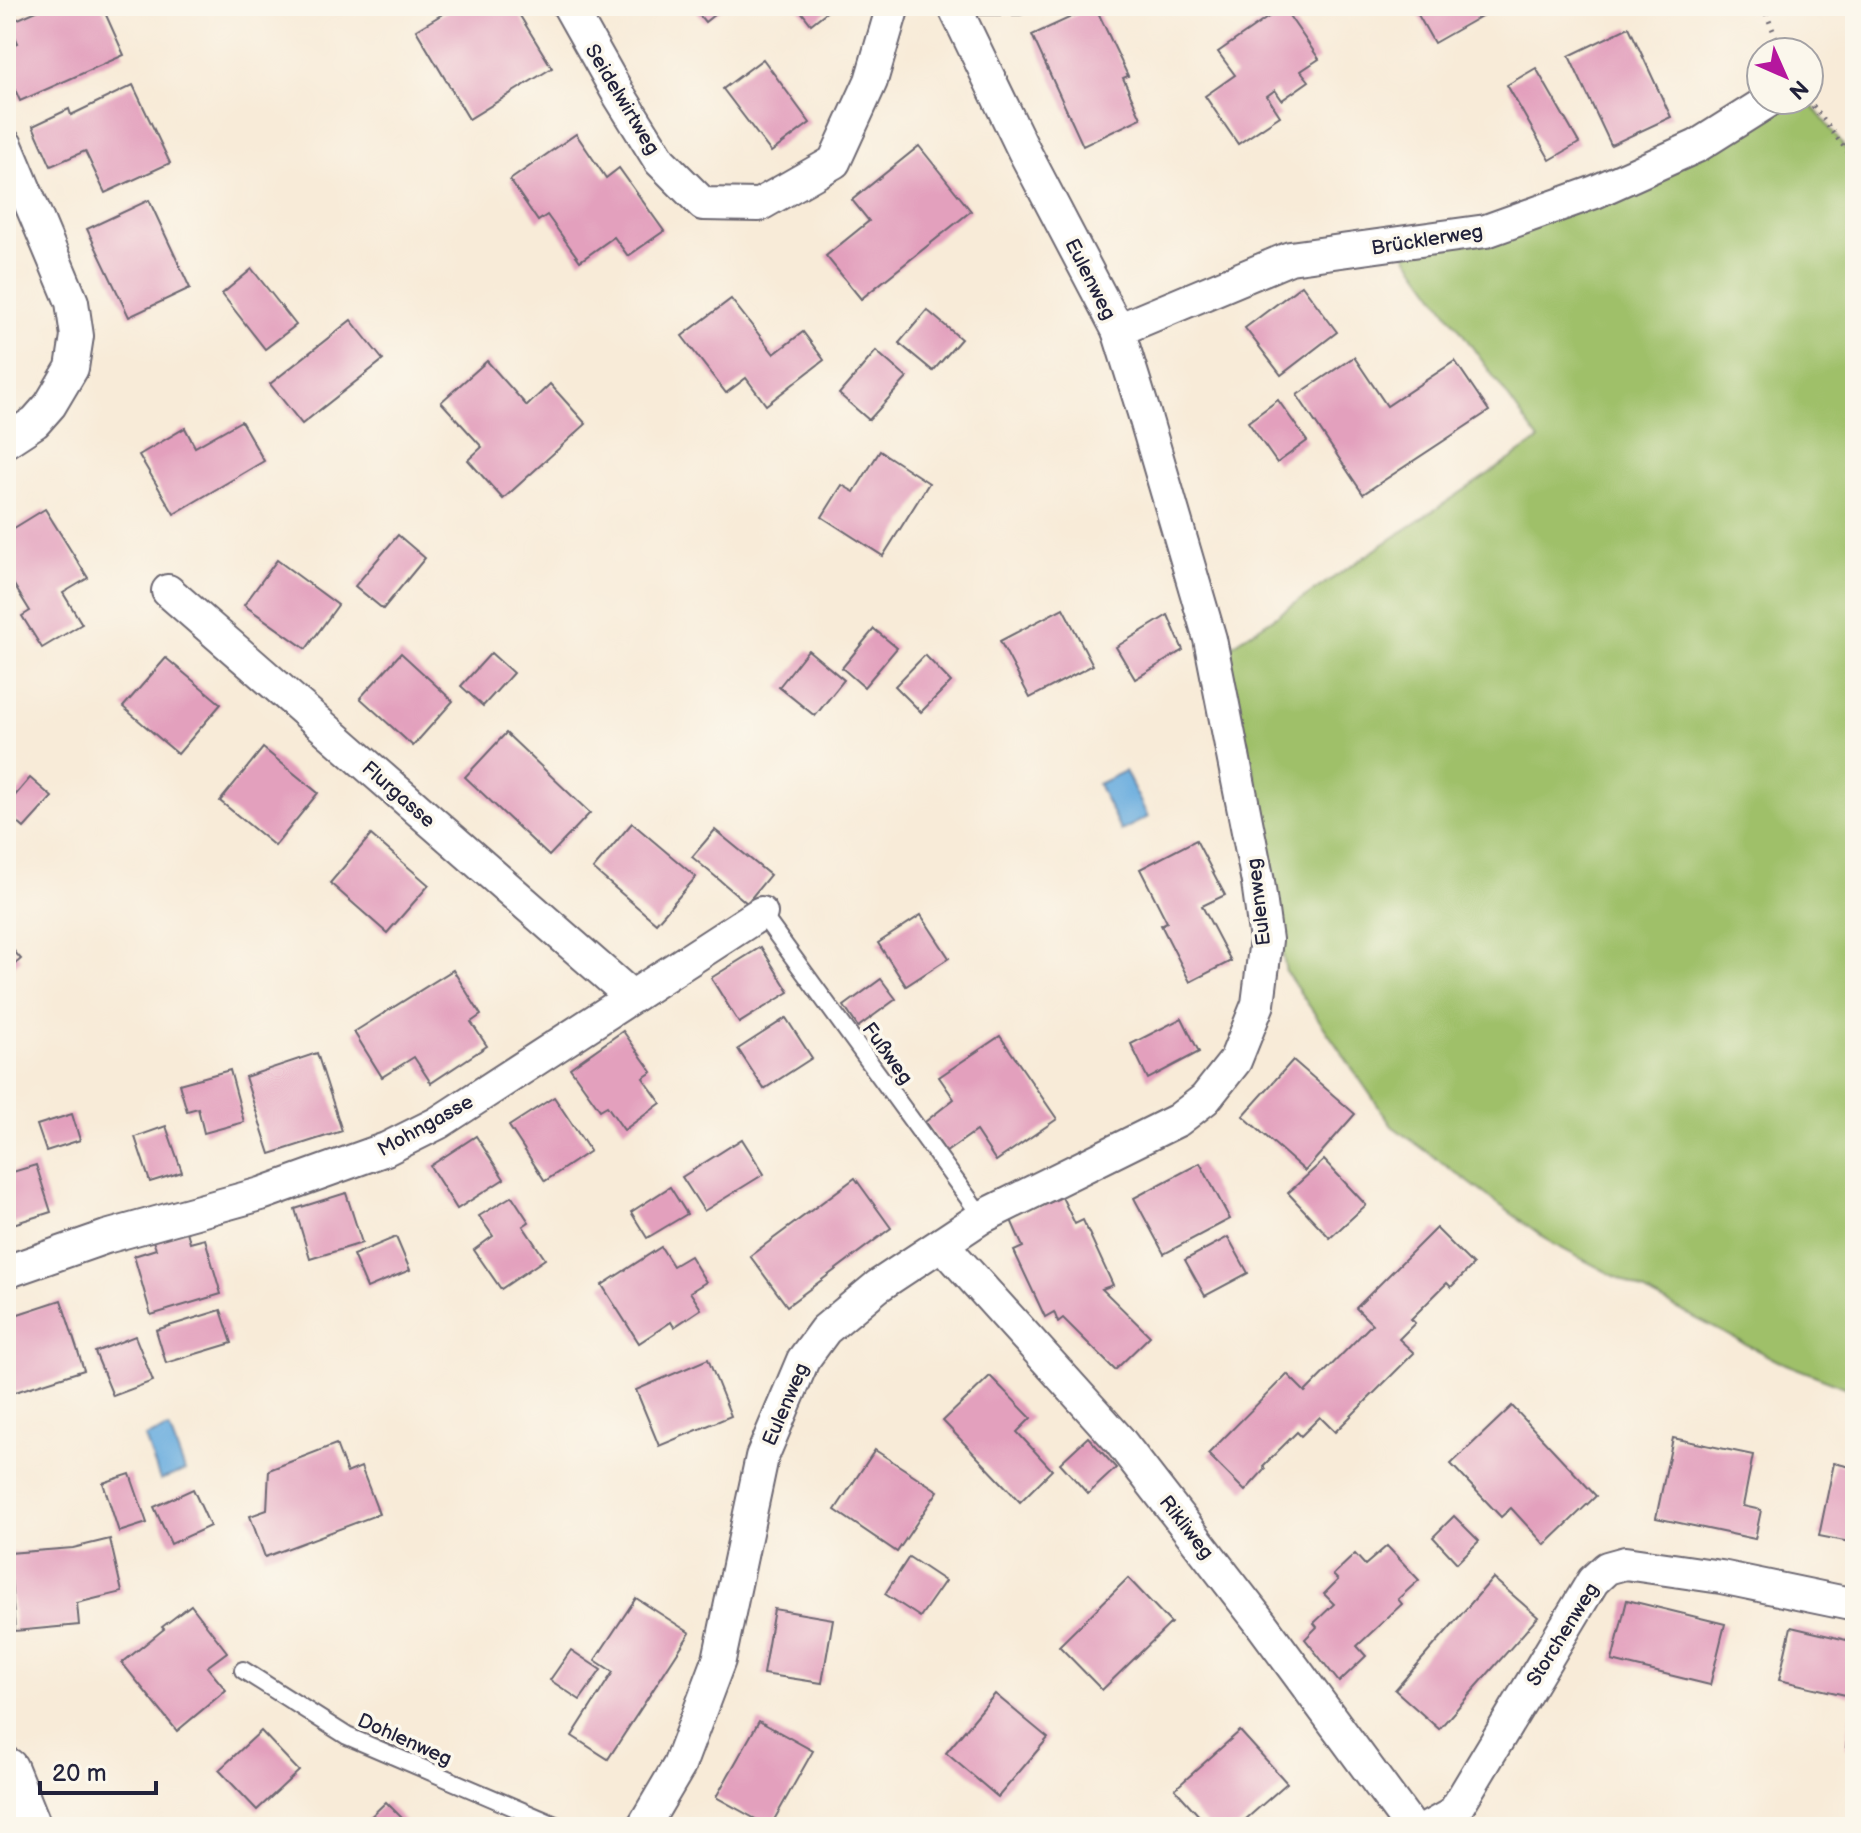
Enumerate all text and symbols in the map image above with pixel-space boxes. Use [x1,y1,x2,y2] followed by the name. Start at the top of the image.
[1745,36,1825,116] north arrow
[580,40,665,159] street label: Seidelwirtweg
[1783,74,1813,104] text: N
[1370,219,1485,261] street label: Brücklerweg
[1059,235,1121,324] street label: Eulenweg
[357,757,440,833] street label: Flurgasse
[1242,857,1276,947] street label: Eulenweg
[857,1018,918,1089] street label: Fußweg
[374,1090,478,1162] street label: Mohngasse
[758,1359,814,1449] street label: Eulenweg
[1154,1491,1219,1564] street label: Rikliweg
[1522,1578,1604,1691] street label: Storchenweg
[354,1708,455,1771] street label: Dohlenweg
[40,1745,156,1795] scale bar
[52,1759,107,1788] text: 20 m

